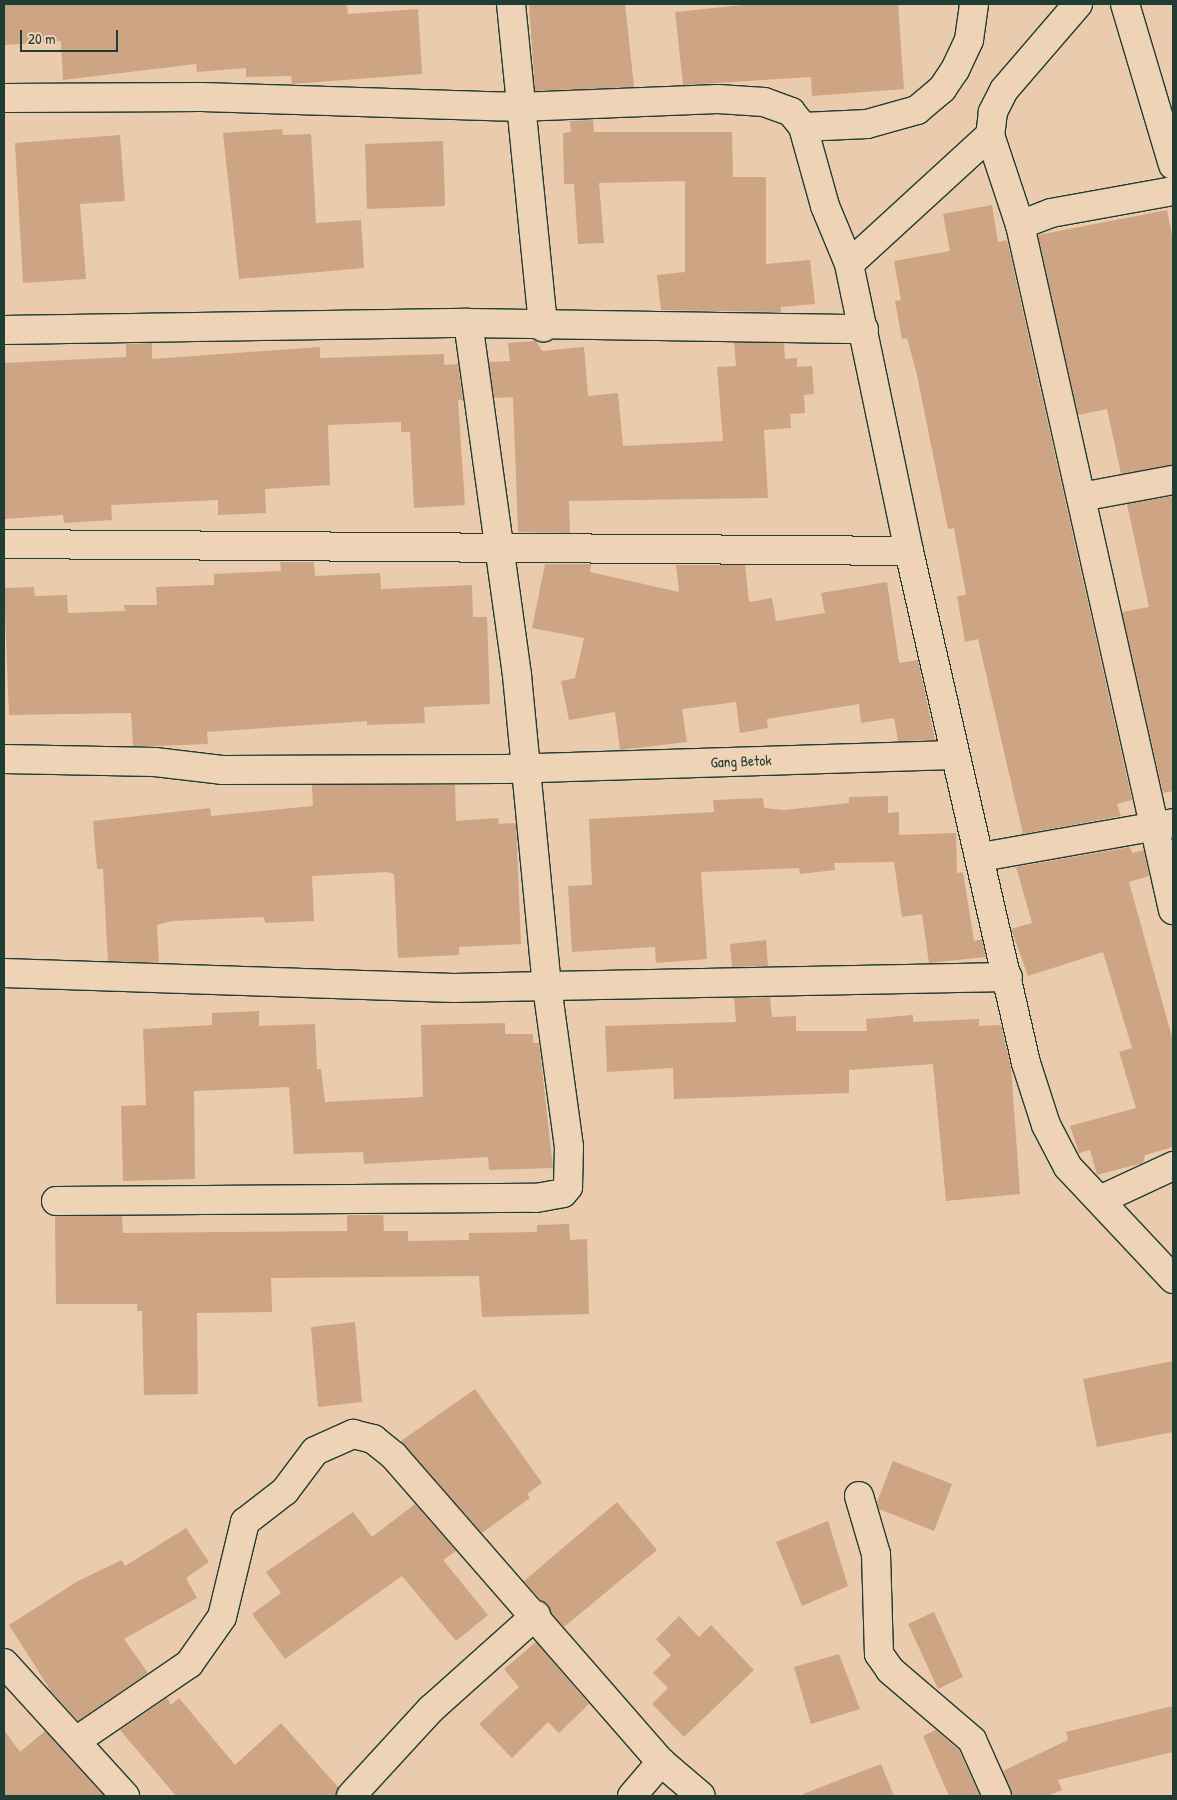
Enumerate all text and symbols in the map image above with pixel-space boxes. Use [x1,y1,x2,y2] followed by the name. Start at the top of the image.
[22,20,120,52] scale bar
[28,28,55,49] text: 20 m
[710,751,772,771] street label: Gang Betok

